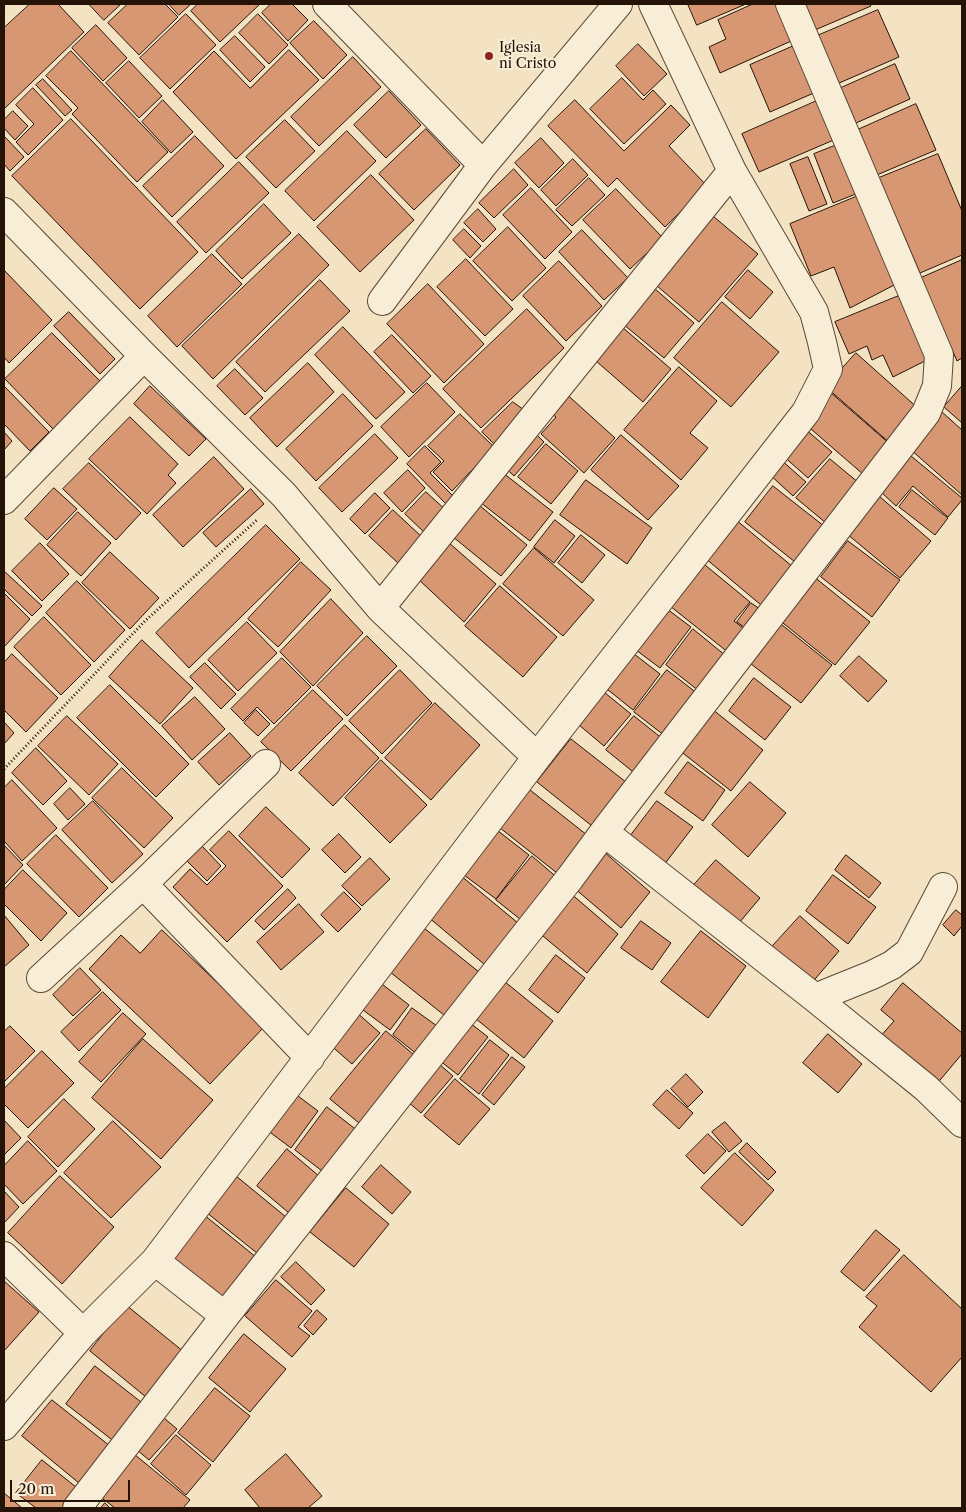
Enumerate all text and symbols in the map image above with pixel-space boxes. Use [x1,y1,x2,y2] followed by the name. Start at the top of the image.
[499,40,556,72] place label: Iglesia ni Cristo
[483,50,495,62] marker: Iglesia ni Cristo
[12,1470,132,1502] scale bar
[18,1479,54,1498] text: 20 m

